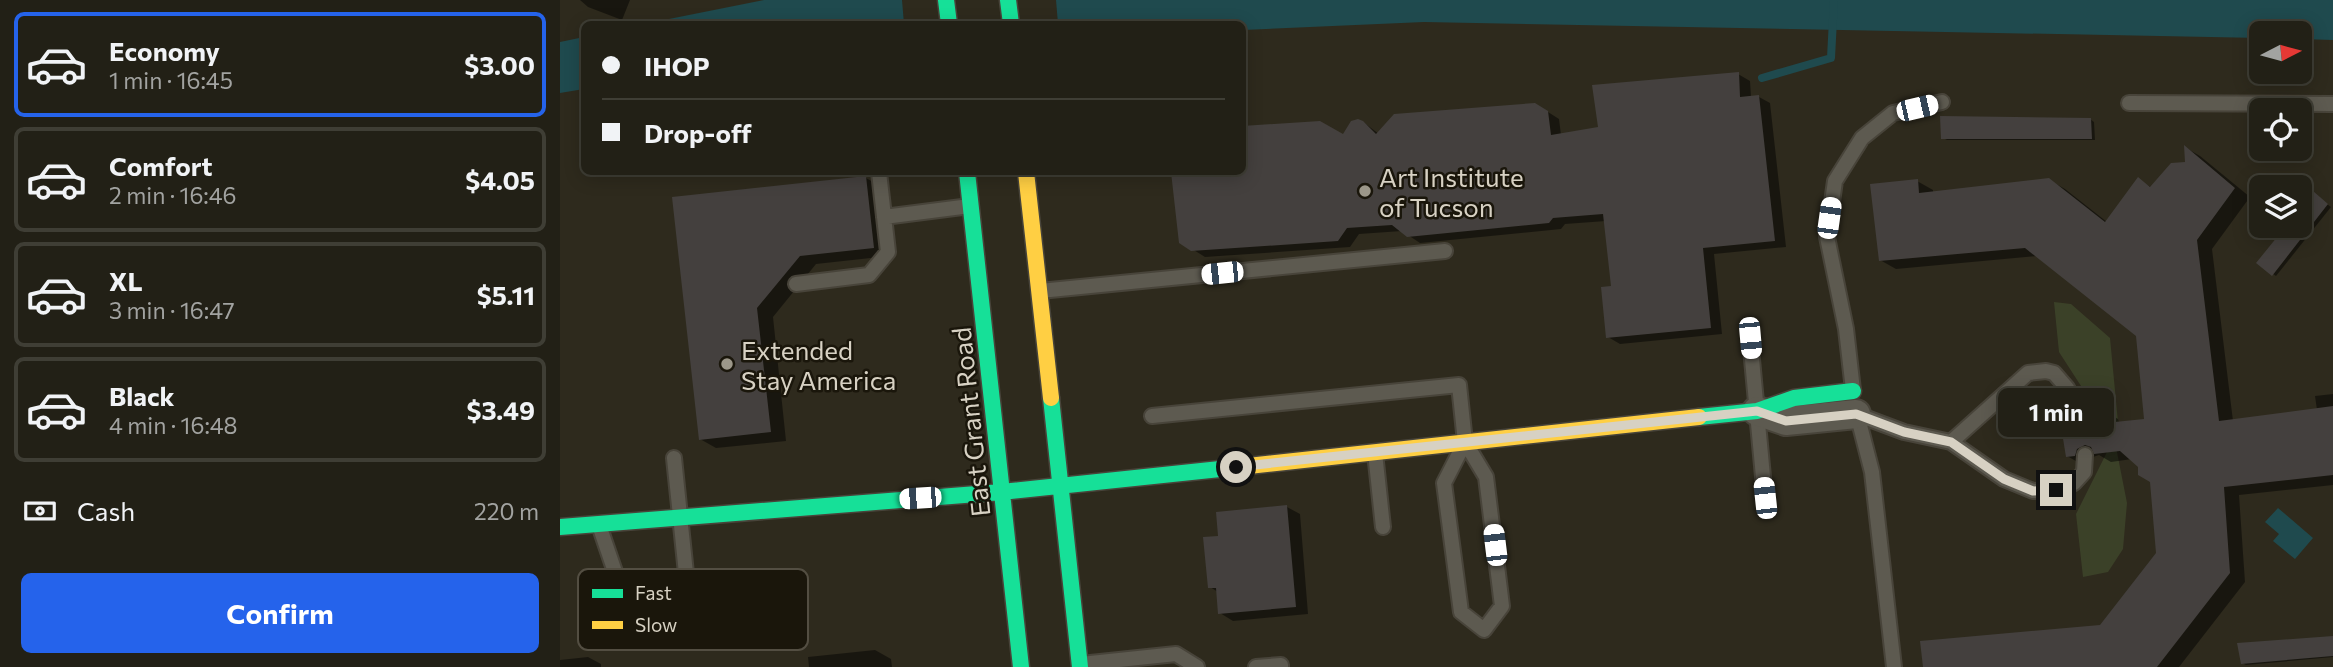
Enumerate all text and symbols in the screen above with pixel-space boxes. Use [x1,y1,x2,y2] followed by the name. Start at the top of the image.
[2249,21,2312,84] north arrow
[2249,21,2312,238] map controls
[25,33,88,96] icon: car
[109,35,220,66] text: Economy
[464,49,535,80] text: $3.00
[644,50,710,81] text: IHOP
[109,66,233,94] text: 1 min · 16:45
[1895,93,1940,123] car
[2249,98,2312,161] button: locate
[644,117,751,148] text: Drop-off
[25,148,88,211] icon: car
[109,150,212,181] text: Comfort
[1379,161,1524,222] place label: Art Institute of Tucson
[465,164,535,195] text: $4.05
[2249,175,2312,238] button: layers
[109,181,237,209] text: 2 min · 16:46
[1357,183,1373,199] marker: Art Institute of Tucson
[1816,196,1843,240] car
[1201,260,1244,286] car
[25,263,88,326] icon: car
[109,265,143,296] text: XL
[477,279,535,310] text: $5.11
[109,296,235,324] text: 3 min · 16:47
[1738,316,1763,360] car
[945,326,995,518] street label: East Grant Road
[741,334,896,395] place label: Extended Stay America
[719,356,735,372] marker: Extended Stay America
[25,378,88,441] icon: car
[109,380,175,411] text: Black
[1998,388,2114,438] callout: 1 min
[467,394,535,425] text: $3.49
[2029,398,2083,426] text: 1 min
[109,411,238,439] text: 4 min · 16:48
[1220,451,1252,483] route start
[2040,474,2072,506] route end
[1753,476,1778,520] car
[899,486,942,510] car
[21,492,59,530] icon: cash
[77,495,135,526] text: Cash
[474,497,539,525] text: 220 m
[1483,523,1508,567] car
[578,569,808,650] legend
[21,573,539,653] button: Confirm
[635,581,672,604] text: Fast
[635,613,677,636] text: Slow

